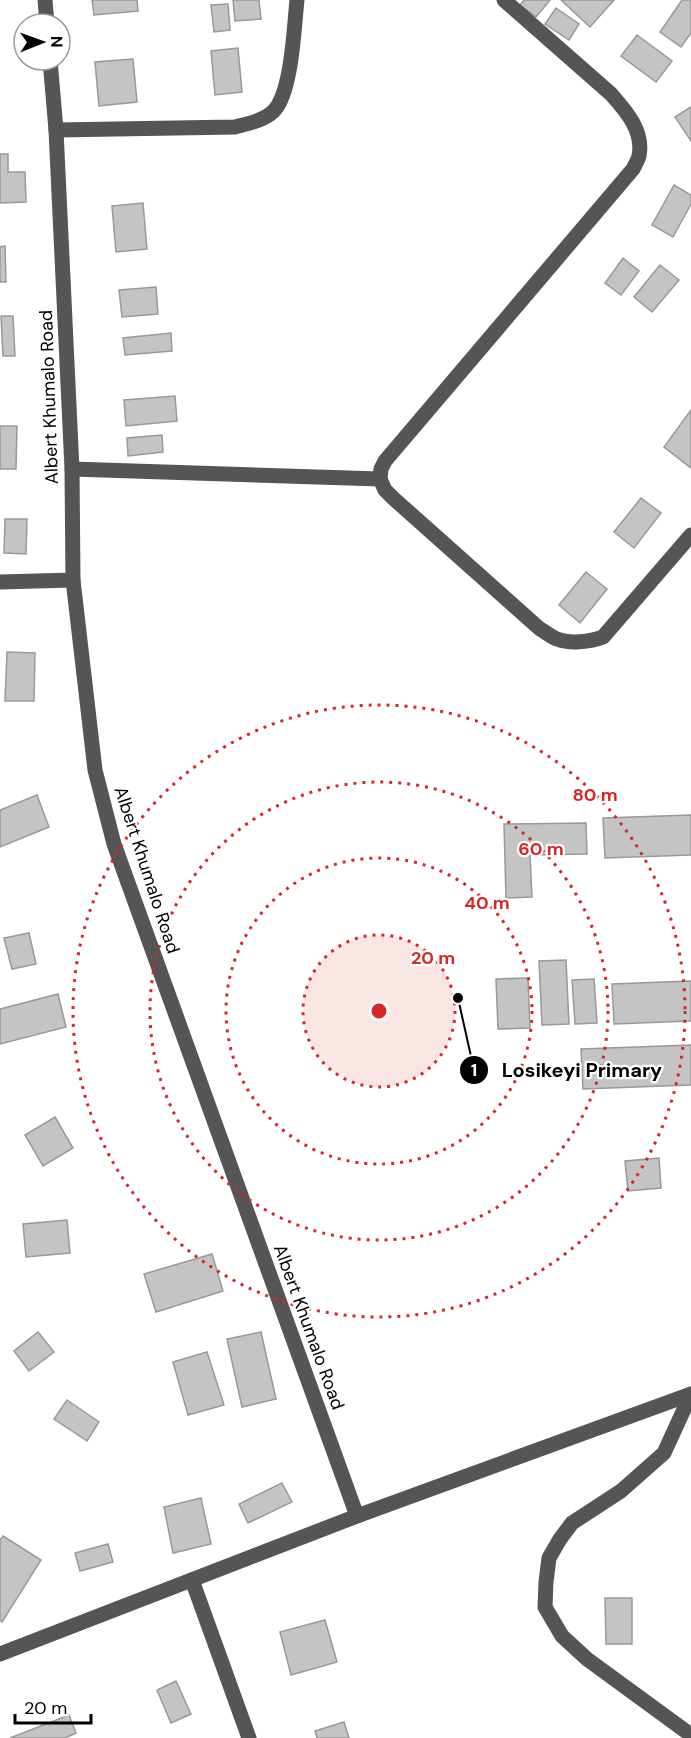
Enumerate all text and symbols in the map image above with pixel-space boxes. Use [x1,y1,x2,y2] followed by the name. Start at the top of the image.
[12,12,72,72] north arrow
[46,36,67,48] text: N
[34,309,64,485] street label: Albert Khumalo Road
[109,783,185,957] street label: Albert Khumalo Road
[572,783,618,807] text: 80 m
[518,837,564,861] text: 60 m
[464,891,510,915] text: 40 m
[411,946,455,970] text: 20 m
[369,1001,389,1021] centre of rings
[459,1051,674,1089] callout: Losikeyi Primary
[502,1057,662,1083] text: Losikeyi Primary
[471,1058,477,1082] text: 1
[268,1241,350,1413] street label: Albert Khumalo Road
[15,1687,92,1725] scale bar
[24,1696,67,1720] text: 20 m

